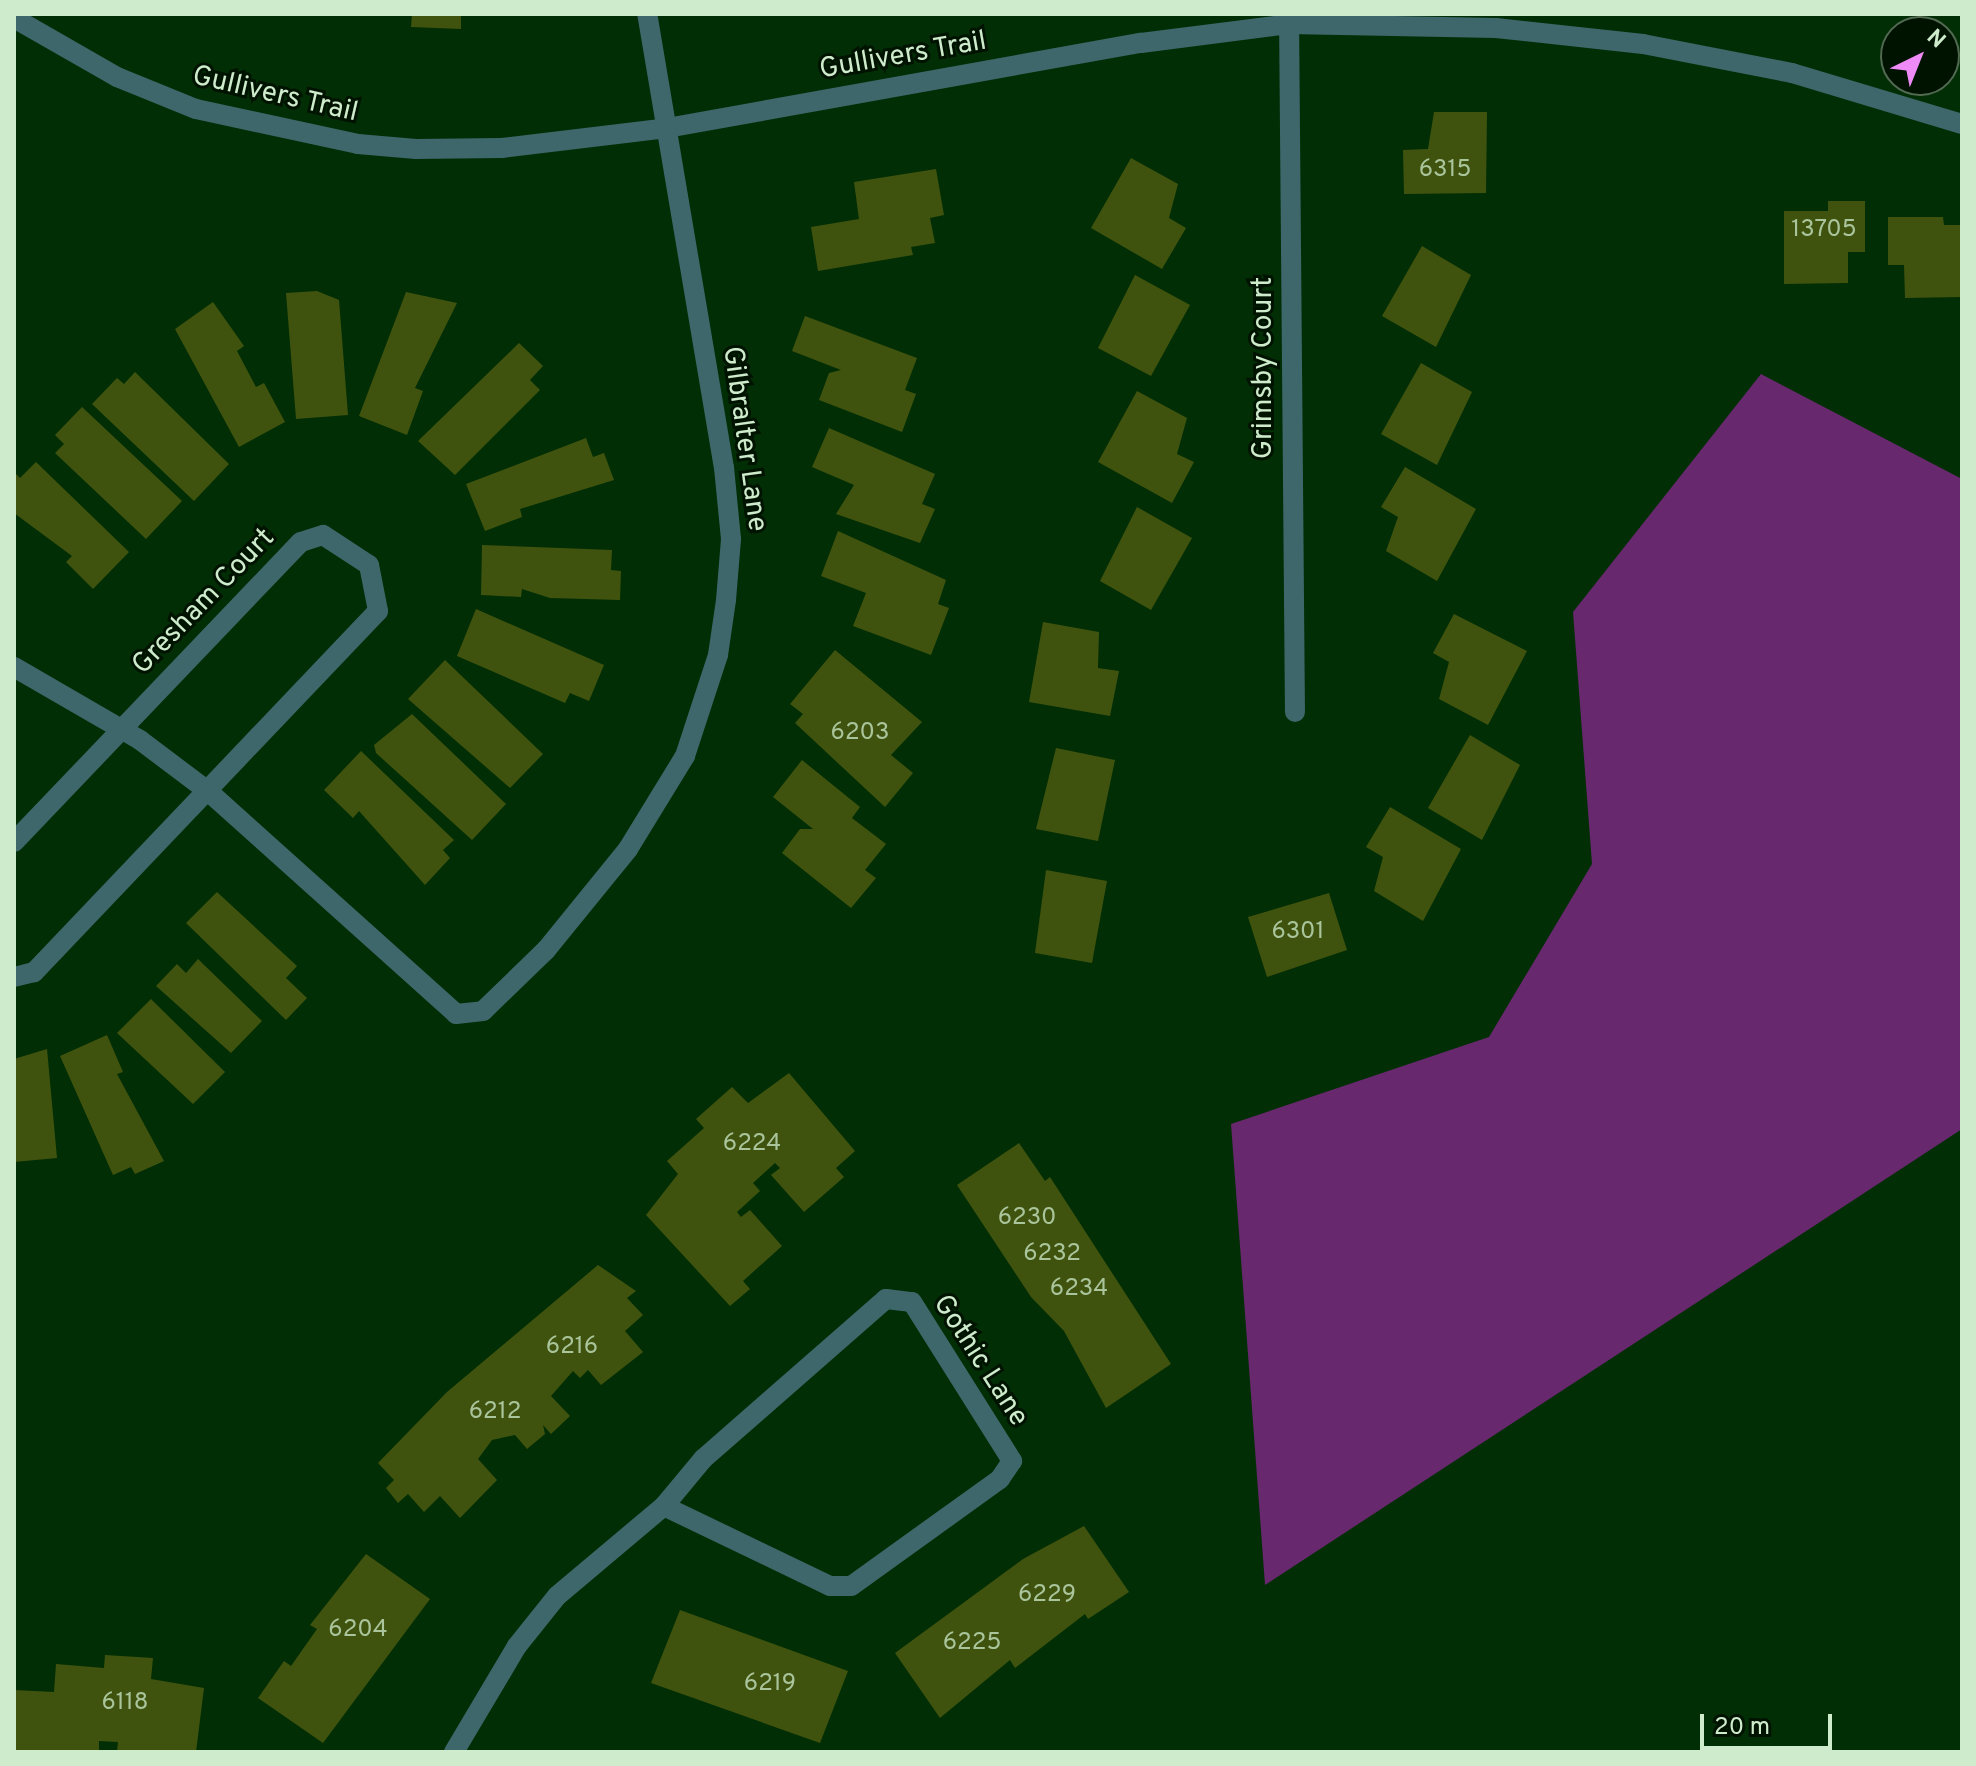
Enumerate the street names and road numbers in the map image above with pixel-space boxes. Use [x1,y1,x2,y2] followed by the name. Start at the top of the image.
[816,25,990,87] street label: Gullivers Trail
[188,60,362,130] street label: Gullivers Trail
[1247,277,1281,459] street label: Grimsby Court
[714,344,774,534] street label: Gilbralter Lane
[126,522,282,682] street label: Gresham Court
[925,1289,1035,1433] street label: Gothic Lane

